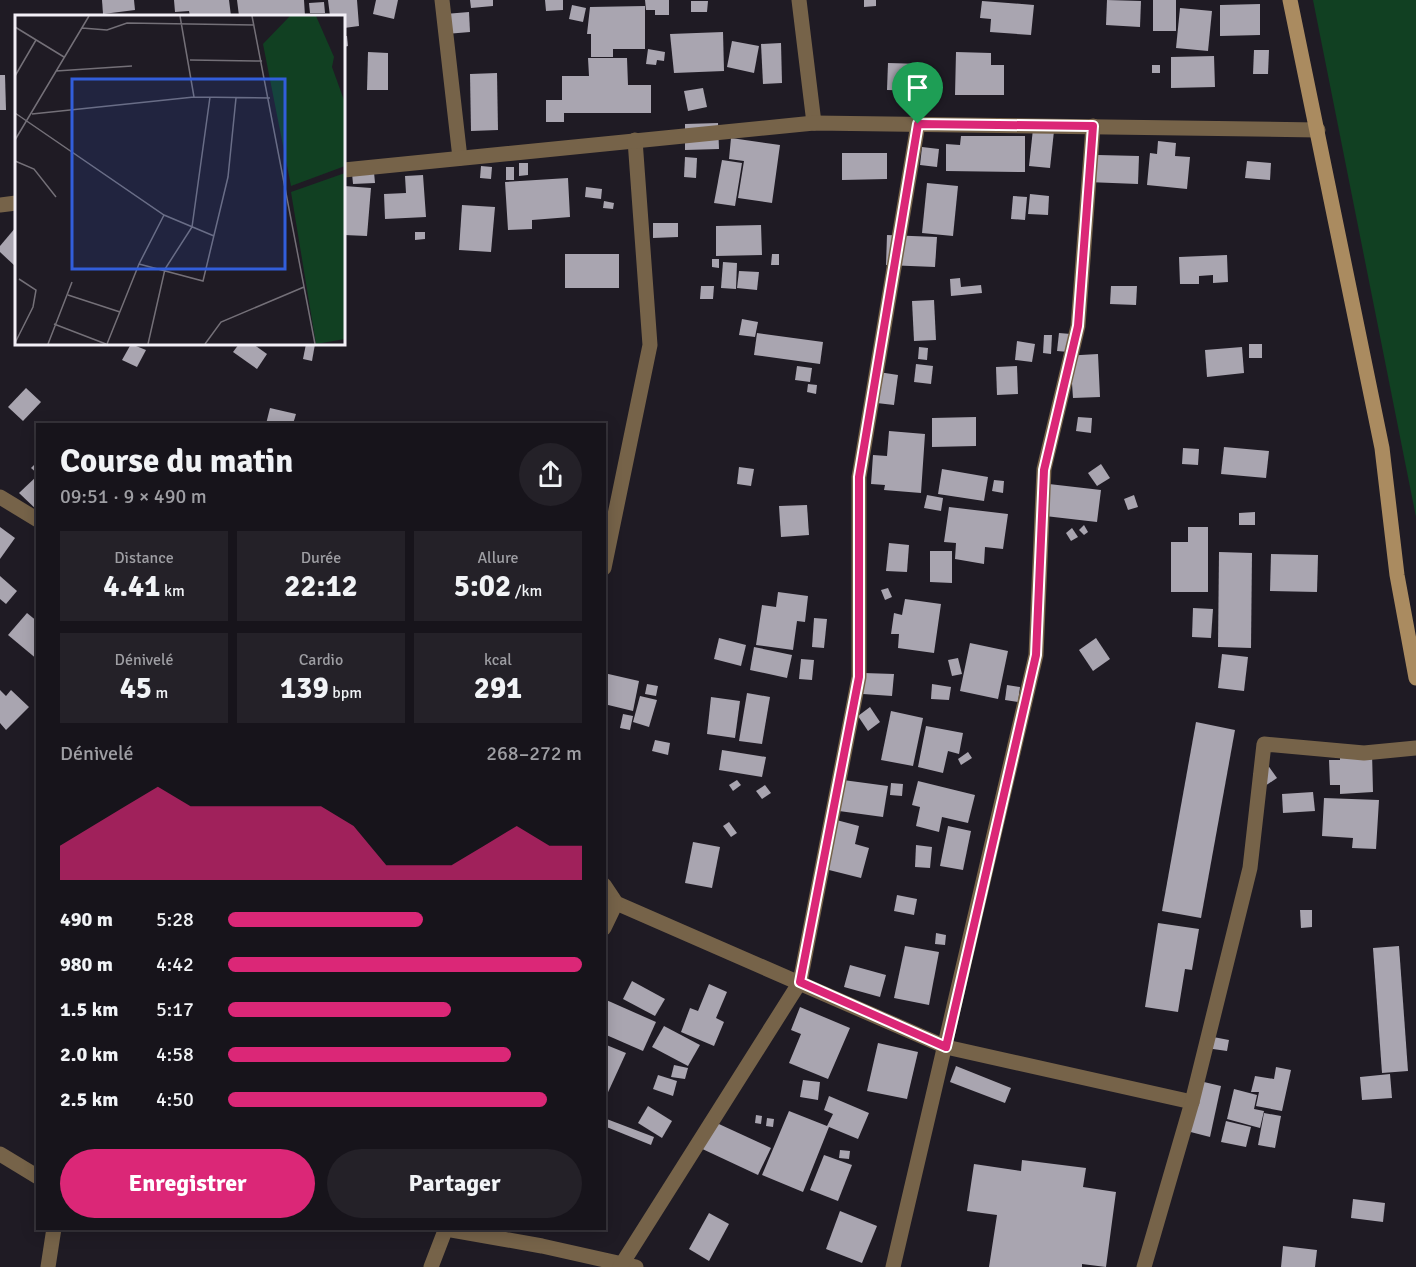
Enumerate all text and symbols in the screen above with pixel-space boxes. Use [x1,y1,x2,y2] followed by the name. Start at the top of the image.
[15,15,345,345] inset map
[892,62,943,124] pin
[901,71,934,104] icon: arrive
[60,441,293,482] text: Course du matin
[519,443,582,506] button: share
[60,484,207,509] text: 09:51 · 9 × 490 m
[114,548,174,568] text: Distance
[301,548,341,568] text: Durée
[477,548,519,568] text: Allure
[103,568,160,605] text: 4.41
[284,568,358,605] text: 22:12
[454,568,511,605] text: 5:02
[160,581,185,601] text: km
[511,581,542,601] text: /km
[115,650,173,670] text: Dénivelé
[299,650,343,670] text: Cardio
[484,650,512,670] text: kcal
[120,670,152,707] text: 45
[280,670,329,707] text: 139
[474,670,522,707] text: 291
[152,683,168,703] text: m
[329,683,362,703] text: bpm
[60,741,134,766] text: Dénivelé
[486,741,582,766] text: 268–272 m
[60,907,113,932] text: 490 m
[156,907,194,932] text: 5:28
[60,952,113,977] text: 980 m
[156,952,194,977] text: 4:42
[60,997,118,1022] text: 1.5 km
[156,997,194,1022] text: 5:17
[60,1042,118,1067] text: 2.0 km
[156,1042,194,1067] text: 4:58
[60,1087,118,1112] text: 2.5 km
[156,1087,194,1112] text: 4:50
[60,1149,315,1218] button: Enregistrer
[327,1149,582,1218] button: Partager

